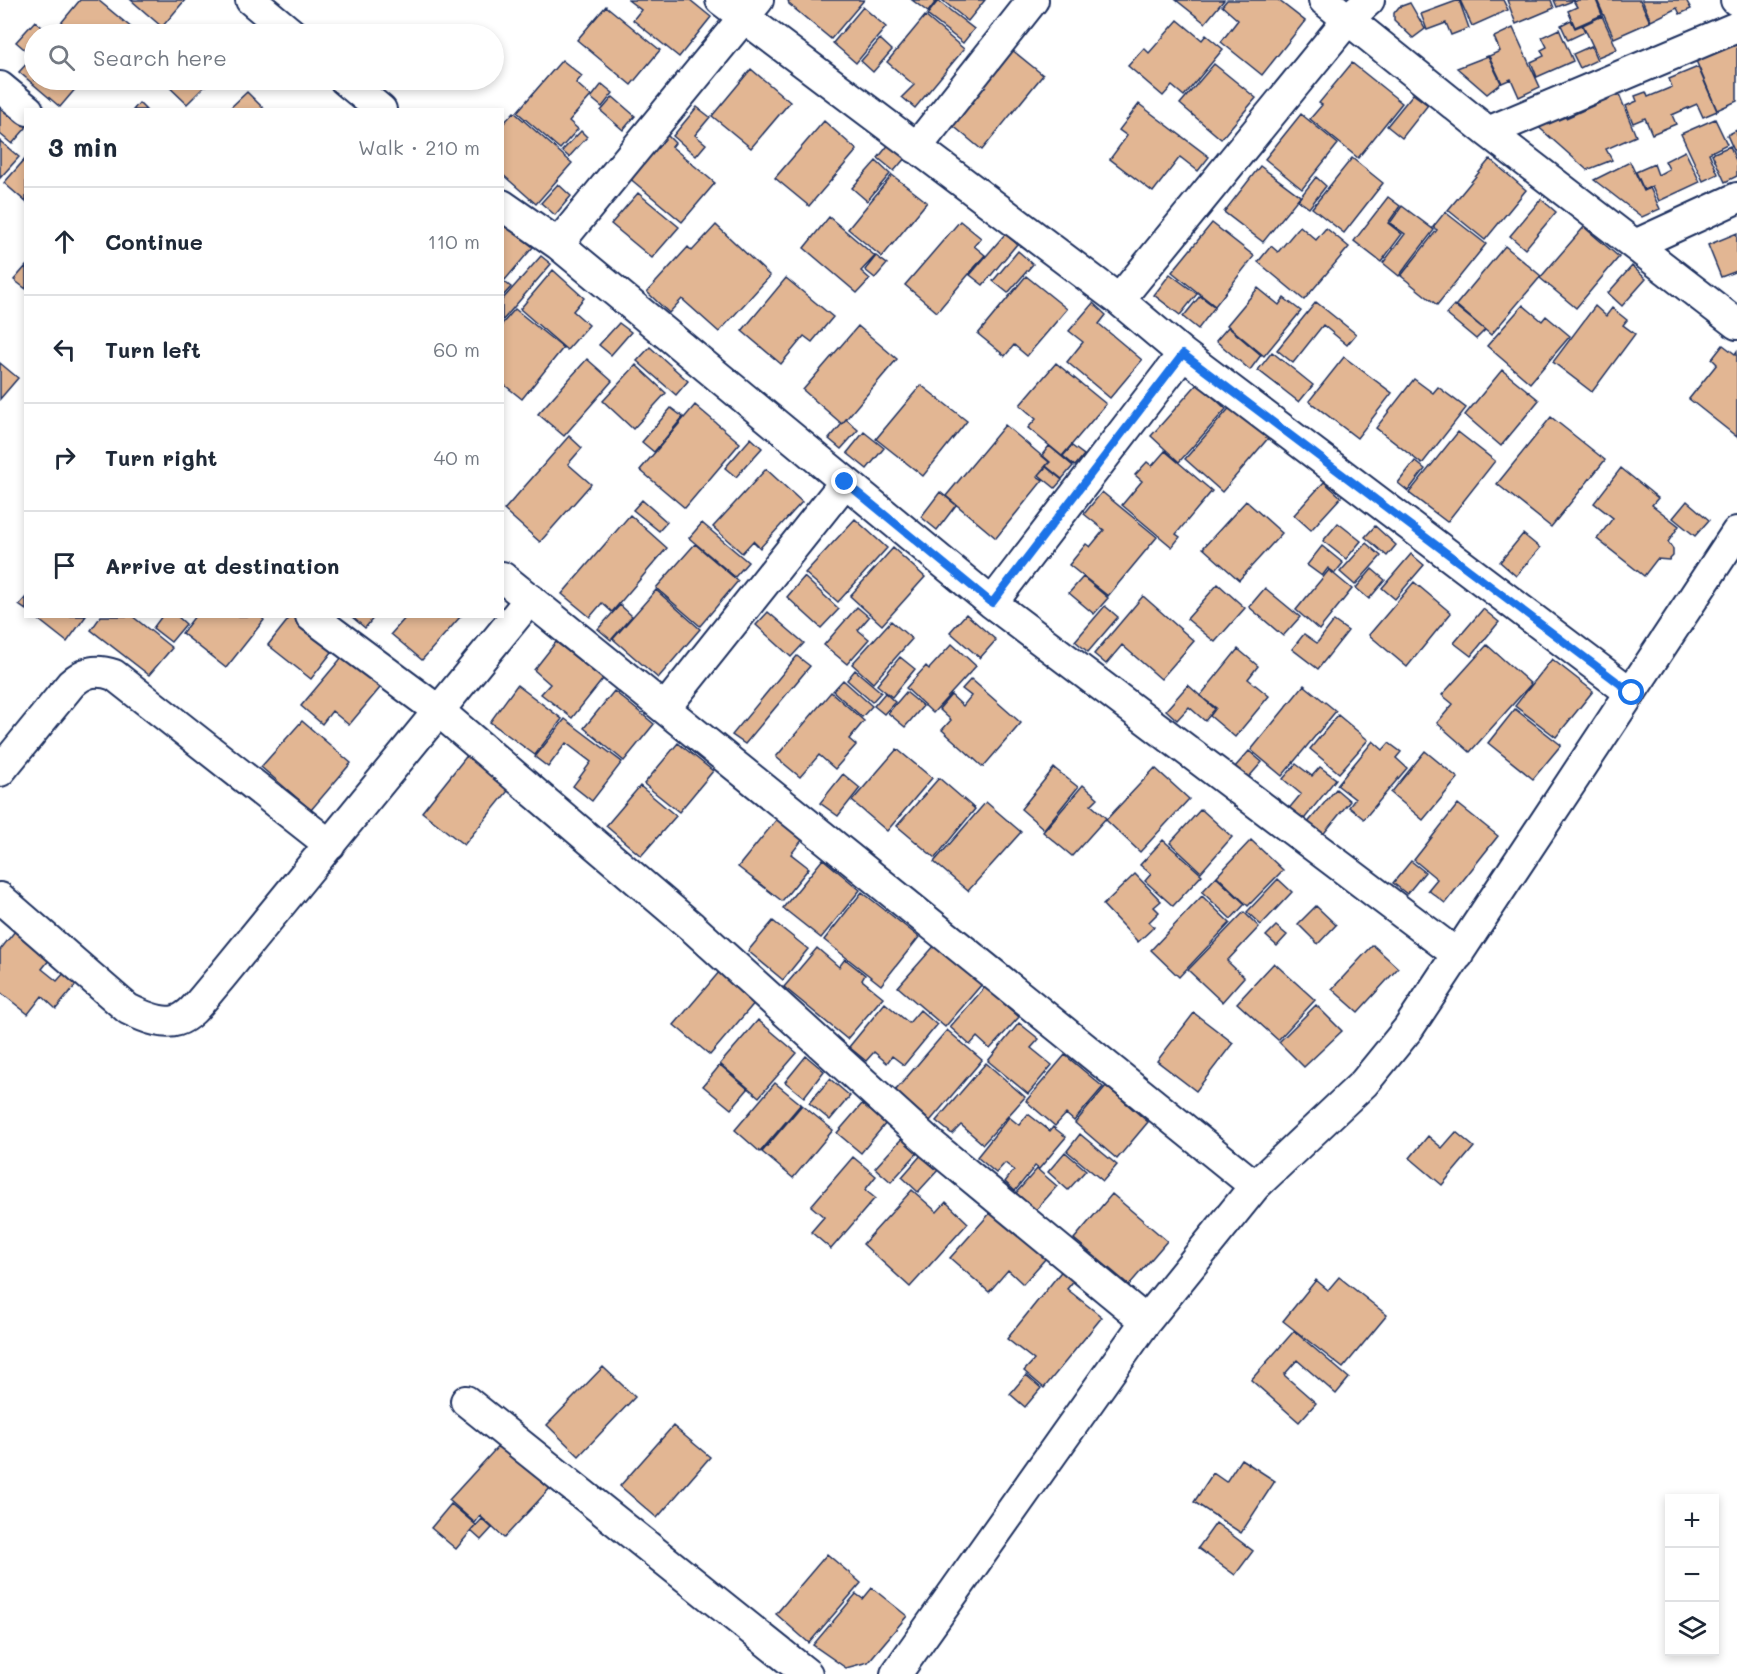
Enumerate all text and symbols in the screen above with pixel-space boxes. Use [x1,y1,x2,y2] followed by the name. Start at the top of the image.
[24,24,504,90] search box
[45,41,78,74] icon: search
[93,43,227,72] text: Search here
[48,130,117,164] text: 3 min
[358,134,480,160] text: Walk · 210 m
[48,225,81,258] icon: ahead
[105,227,203,256] text: Continue
[427,228,480,254] text: 110 m
[48,333,81,366] icon: left
[105,335,201,364] text: Turn left
[433,336,480,362] text: 60 m
[48,441,81,474] icon: right
[105,443,217,472] text: Turn right
[434,444,480,470] text: 40 m
[831,468,857,494] route end
[48,549,81,582] icon: arrive
[105,551,340,580] text: Arrive at destination
[1618,679,1644,705] route start
[1665,1494,1719,1656] map controls
[1665,1494,1719,1548] button: +
[1665,1548,1719,1602] button: −
[1665,1602,1719,1656] button: layers

